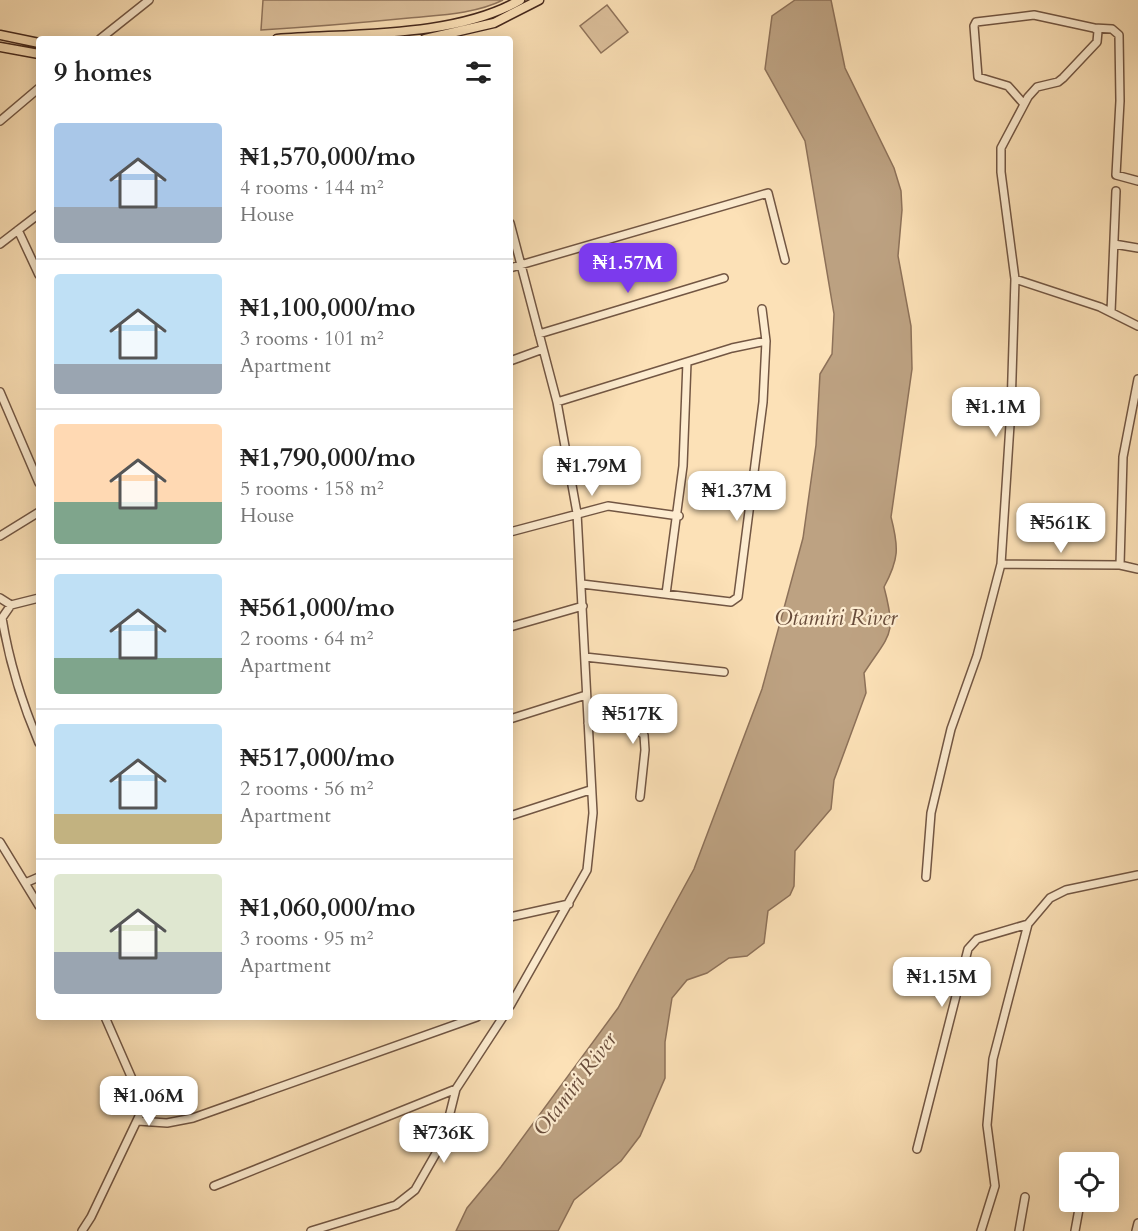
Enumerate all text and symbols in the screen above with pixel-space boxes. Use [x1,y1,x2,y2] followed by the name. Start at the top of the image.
[54,55,152,90] text: 9 homes
[462,56,495,89] icon: filters
[240,139,416,174] text: ₦1,570,000/mo
[102,147,174,219] icon: home
[240,174,384,201] text: 4 rooms · 144 m²
[240,201,294,228] text: House
[579,243,677,294] pin: ₦1.57M
[593,249,663,276] text: ₦1.57M
[240,290,416,325] text: ₦1,100,000/mo
[102,298,174,370] icon: home
[240,325,384,352] text: 3 rooms · 101 m²
[240,352,331,379] text: Apartment
[954,387,1038,438] pin: ₦1.1M
[966,393,1026,420] text: ₦1.1M
[240,440,416,475] text: ₦1,790,000/mo
[543,446,641,497] pin: ₦1.79M
[102,448,174,520] icon: home
[557,452,627,479] text: ₦1.79M
[688,471,786,522] pin: ₦1.37M
[240,475,384,502] text: 5 rooms · 158 m²
[702,477,772,504] text: ₦1.37M
[240,502,294,529] text: House
[1019,503,1103,554] pin: ₦561K
[1030,509,1092,536] text: ₦561K
[240,590,395,625] text: ₦561,000/mo
[102,598,174,670] icon: home
[774,603,898,633] water label: Otamiri River
[240,625,373,652] text: 2 rooms · 64 m²
[240,652,331,679] text: Apartment
[591,694,675,745] pin: ₦517K
[602,700,664,727] text: ₦517K
[240,740,395,775] text: ₦517,000/mo
[102,748,174,820] icon: home
[240,775,373,802] text: 2 rooms · 56 m²
[240,802,331,829] text: Apartment
[240,890,416,925] text: ₦1,060,000/mo
[102,898,174,970] icon: home
[240,925,373,952] text: 3 rooms · 95 m²
[240,952,331,979] text: Apartment
[893,957,991,1008] pin: ₦1.15M
[907,963,977,990] text: ₦1.15M
[526,1025,625,1142] water label: Otamiri River
[100,1076,198,1127] pin: ₦1.06M
[114,1082,184,1109] text: ₦1.06M
[402,1113,486,1164] pin: ₦736K
[413,1119,475,1146] text: ₦736K
[1059,1152,1119,1212] map controls
[1059,1152,1119,1212] button: locate

